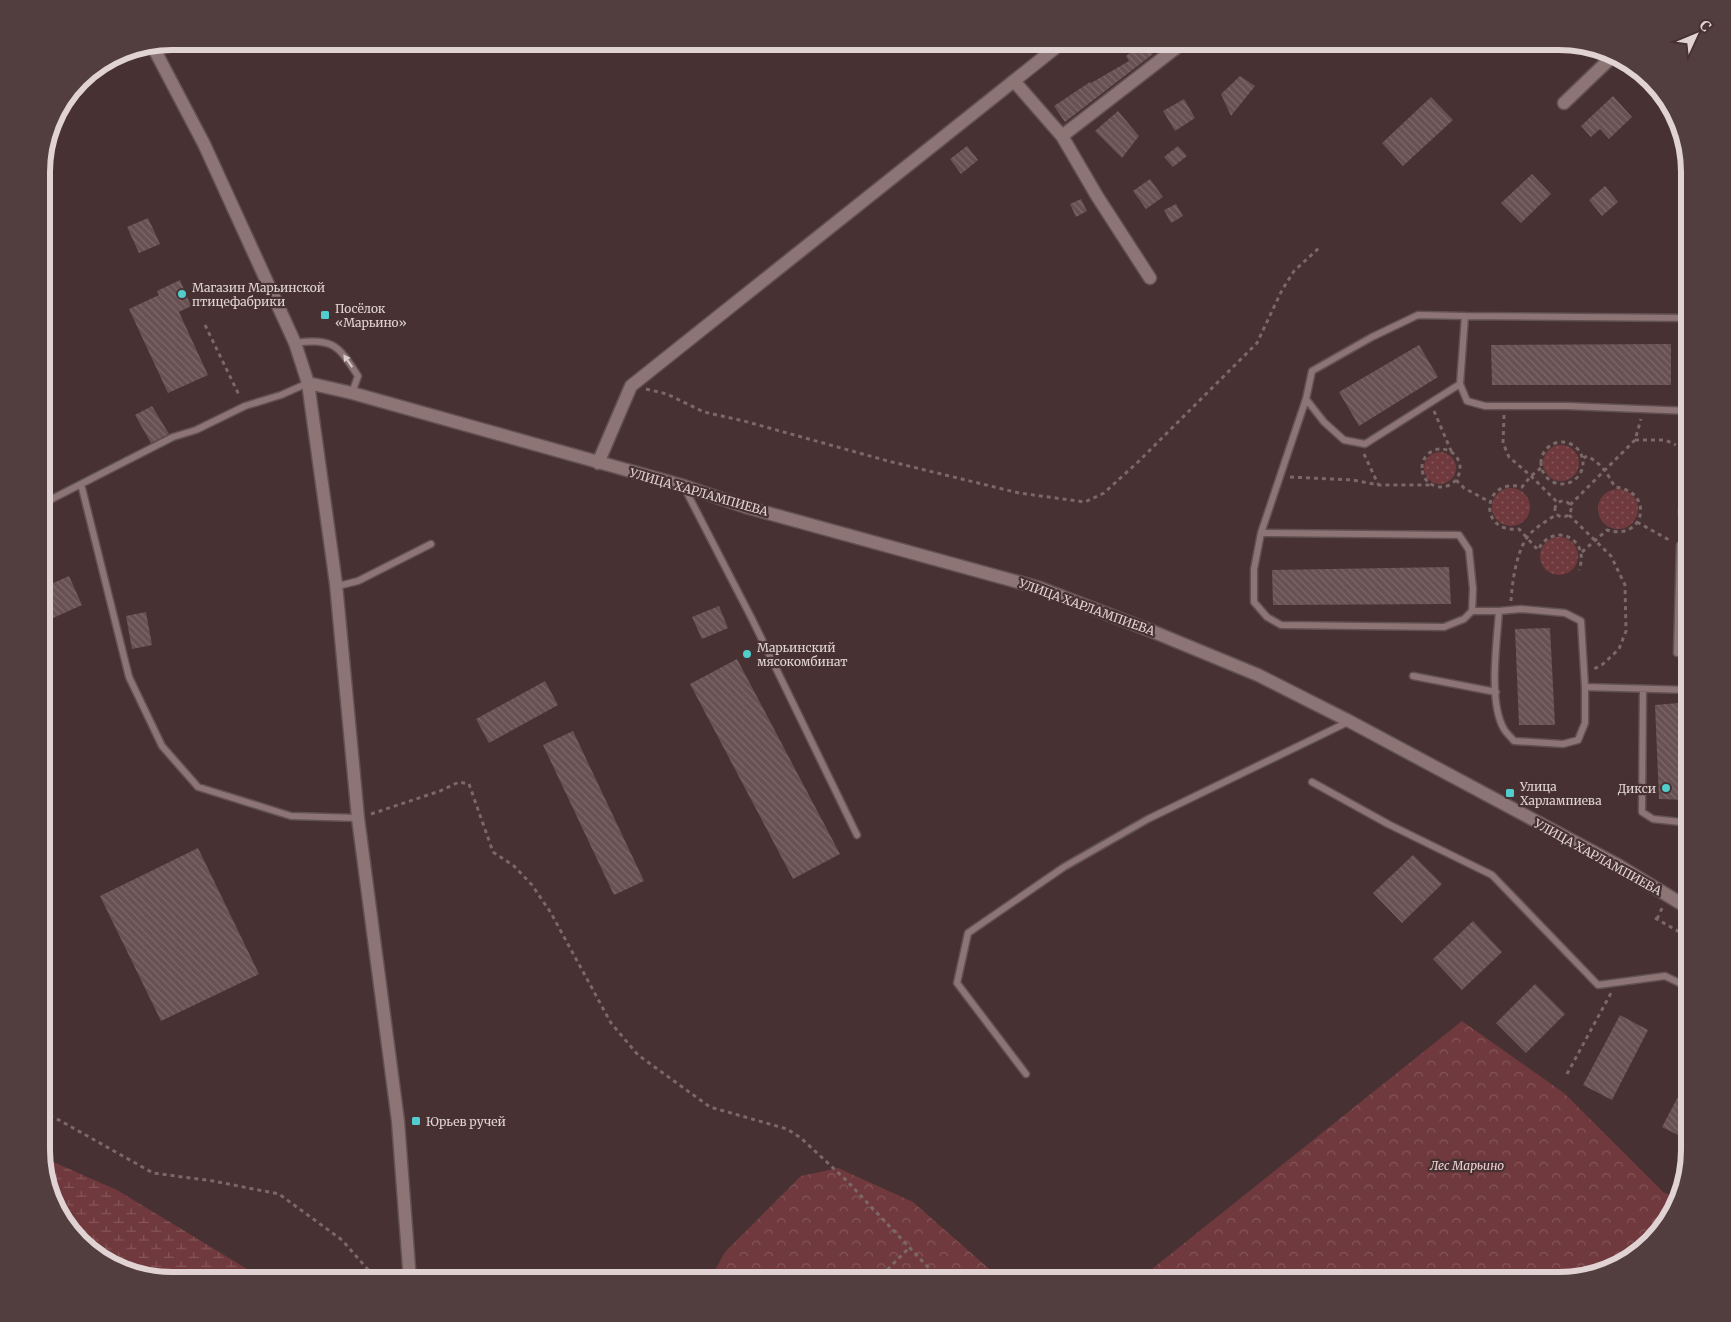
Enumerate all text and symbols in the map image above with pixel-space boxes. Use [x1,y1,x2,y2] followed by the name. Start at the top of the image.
[1671,10,1721,60] north arrow
[1696,16,1715,36] text: С
[192,280,325,309] place label: Магазин Марьинской птицефабрики
[176,288,188,300] marker: Магазин Марьинской птицефабрики
[335,301,407,330] place label: Посёлок «Марьино»
[319,309,331,321] marker: Посёлок «Марьино»
[343,354,353,368] one-way arrow
[627,465,771,519] street label: УЛИЦА ХАРЛАМПИЕВА
[1016,575,1157,639] street label: УЛИЦА ХАРЛАМПИЕВА
[757,640,847,669] place label: Марьинский мясокомбинат
[741,648,753,660] marker: Марьинский мясокомбинат
[1519,779,1602,808] place label: Улица Харлампиева
[1618,781,1656,796] place label: Дикси
[1660,782,1672,794] marker: Дикси
[1504,787,1516,799] marker: Улица Харлампиева
[1531,815,1665,899] street label: УЛИЦА ХАРЛАМПИЕВА
[426,1114,506,1129] place label: Юрьев ручей
[410,1115,422,1127] marker: Юрьев ручей
[1429,1158,1504,1173] park label: Лес Марьино

